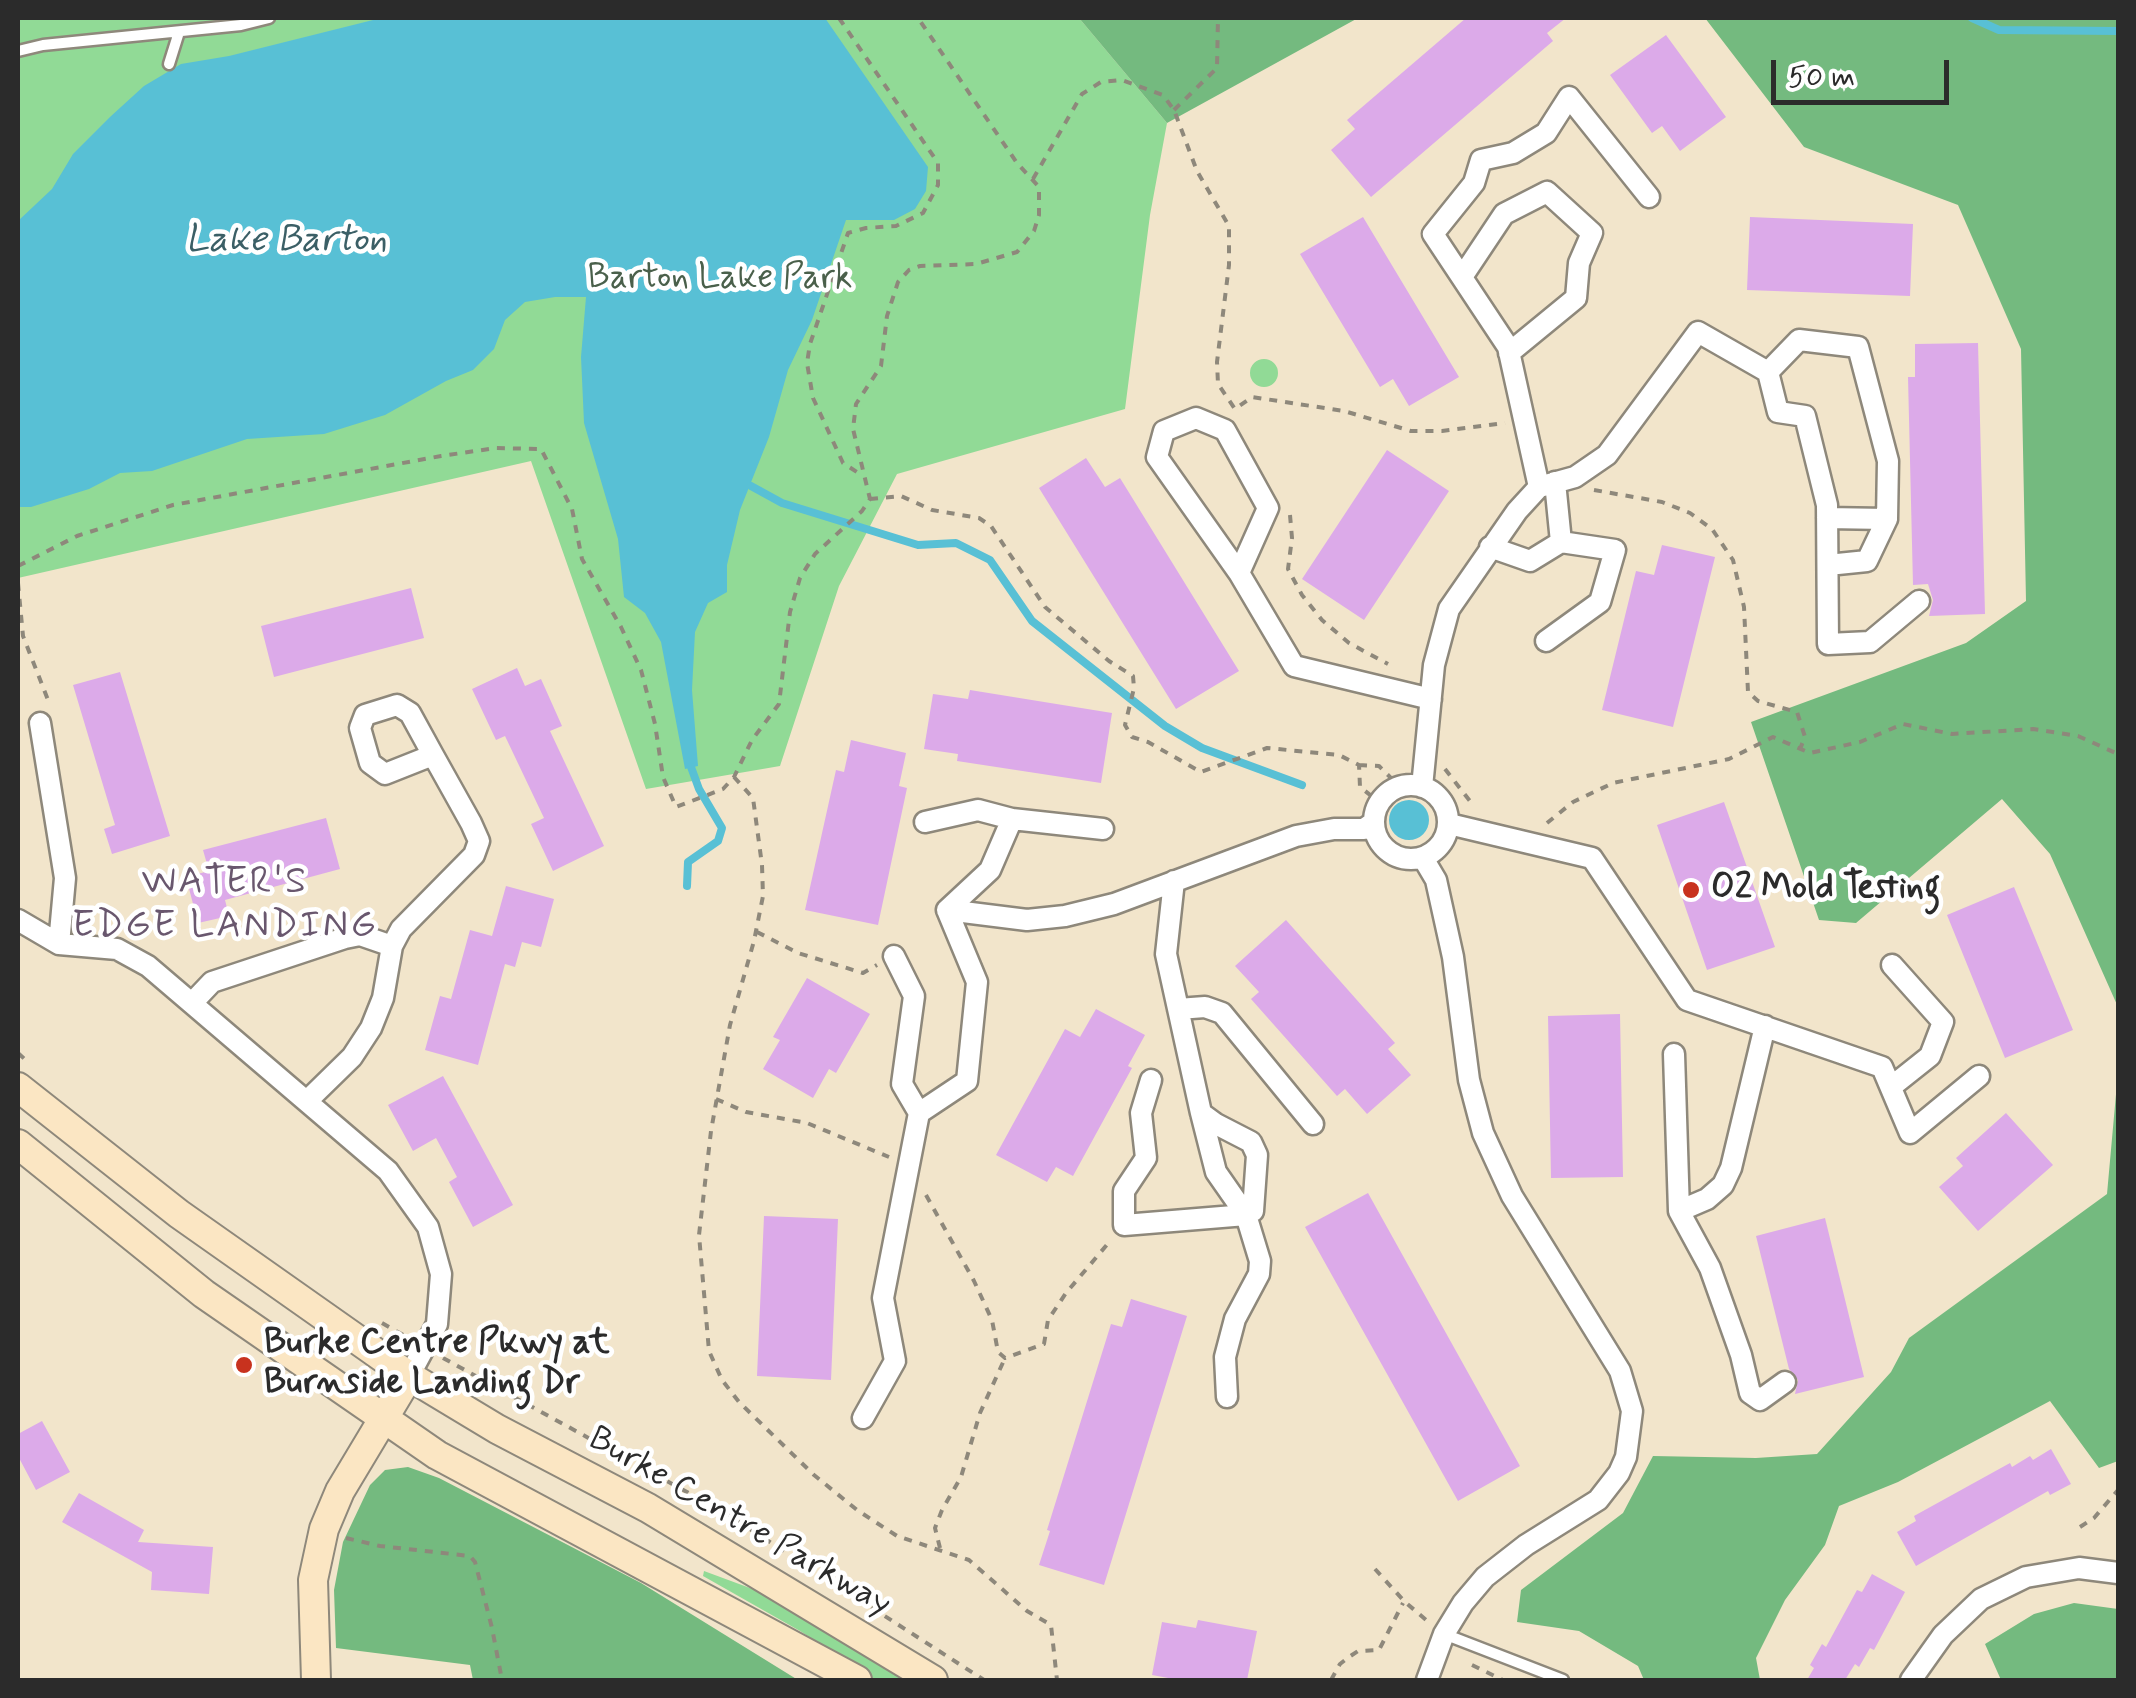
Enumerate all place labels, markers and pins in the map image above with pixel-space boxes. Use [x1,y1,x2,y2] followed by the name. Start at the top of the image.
[1711,869,1940,911] place label: O2 Mold Testing
[1680,879,1702,901] marker: O2 Mold Testing
[264,1324,610,1406] place label: Burke Centre Pkwy at Burnside Landing Dr
[233,1354,255,1376] marker: Burke Centre Pkwy at Burnside Landing Dr

